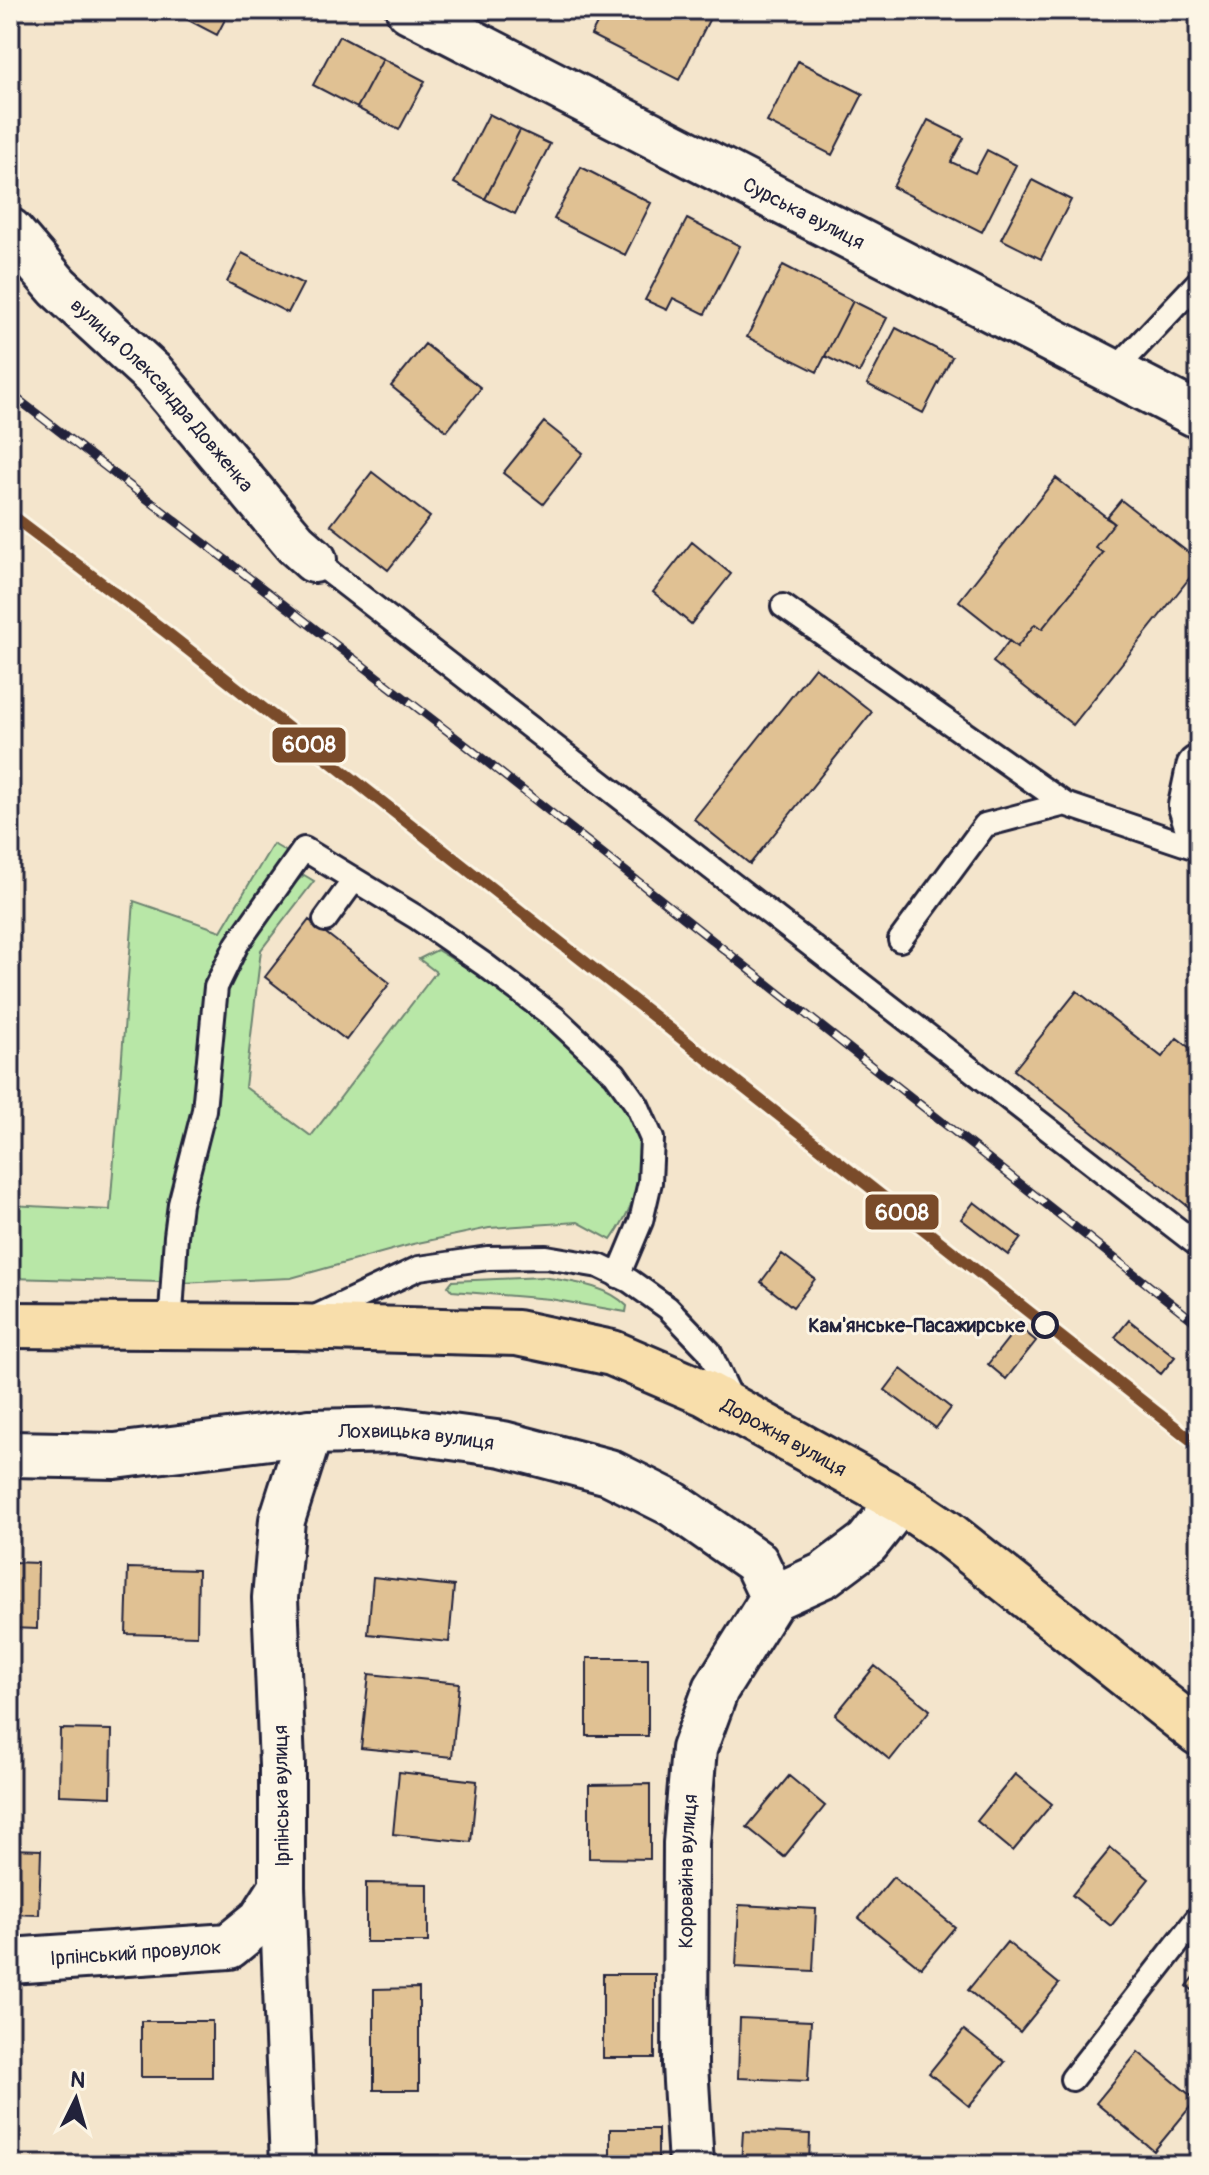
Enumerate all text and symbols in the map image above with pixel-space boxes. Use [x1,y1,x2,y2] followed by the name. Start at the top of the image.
[739,172,869,255] street label: Сурська вулиця
[65,293,259,497] street label: вулиця Олександра Довженка
[271,726,347,764] line badge: 6008
[282,731,336,759] text: 6008
[864,1193,940,1231] line badge: 6008
[875,1199,929,1227] text: 6008
[1032,1312,1058,1338] marker: Кам'янське-Пасажирське
[808,1313,1026,1338] place label: Кам'янське-Пасажирське
[716,1392,851,1482] street label: Дорожня вулиця
[337,1418,496,1456] street label: Лохвицька вулиця
[268,1725,295,1867] street label: Ірпінська вулиця
[674,1793,703,1949] street label: Коровайна вулиця
[49,1935,222,1971] street label: Ірпінський провулок
[36,2059,116,2139] north arrow
[69,2065,86,2095] text: N

